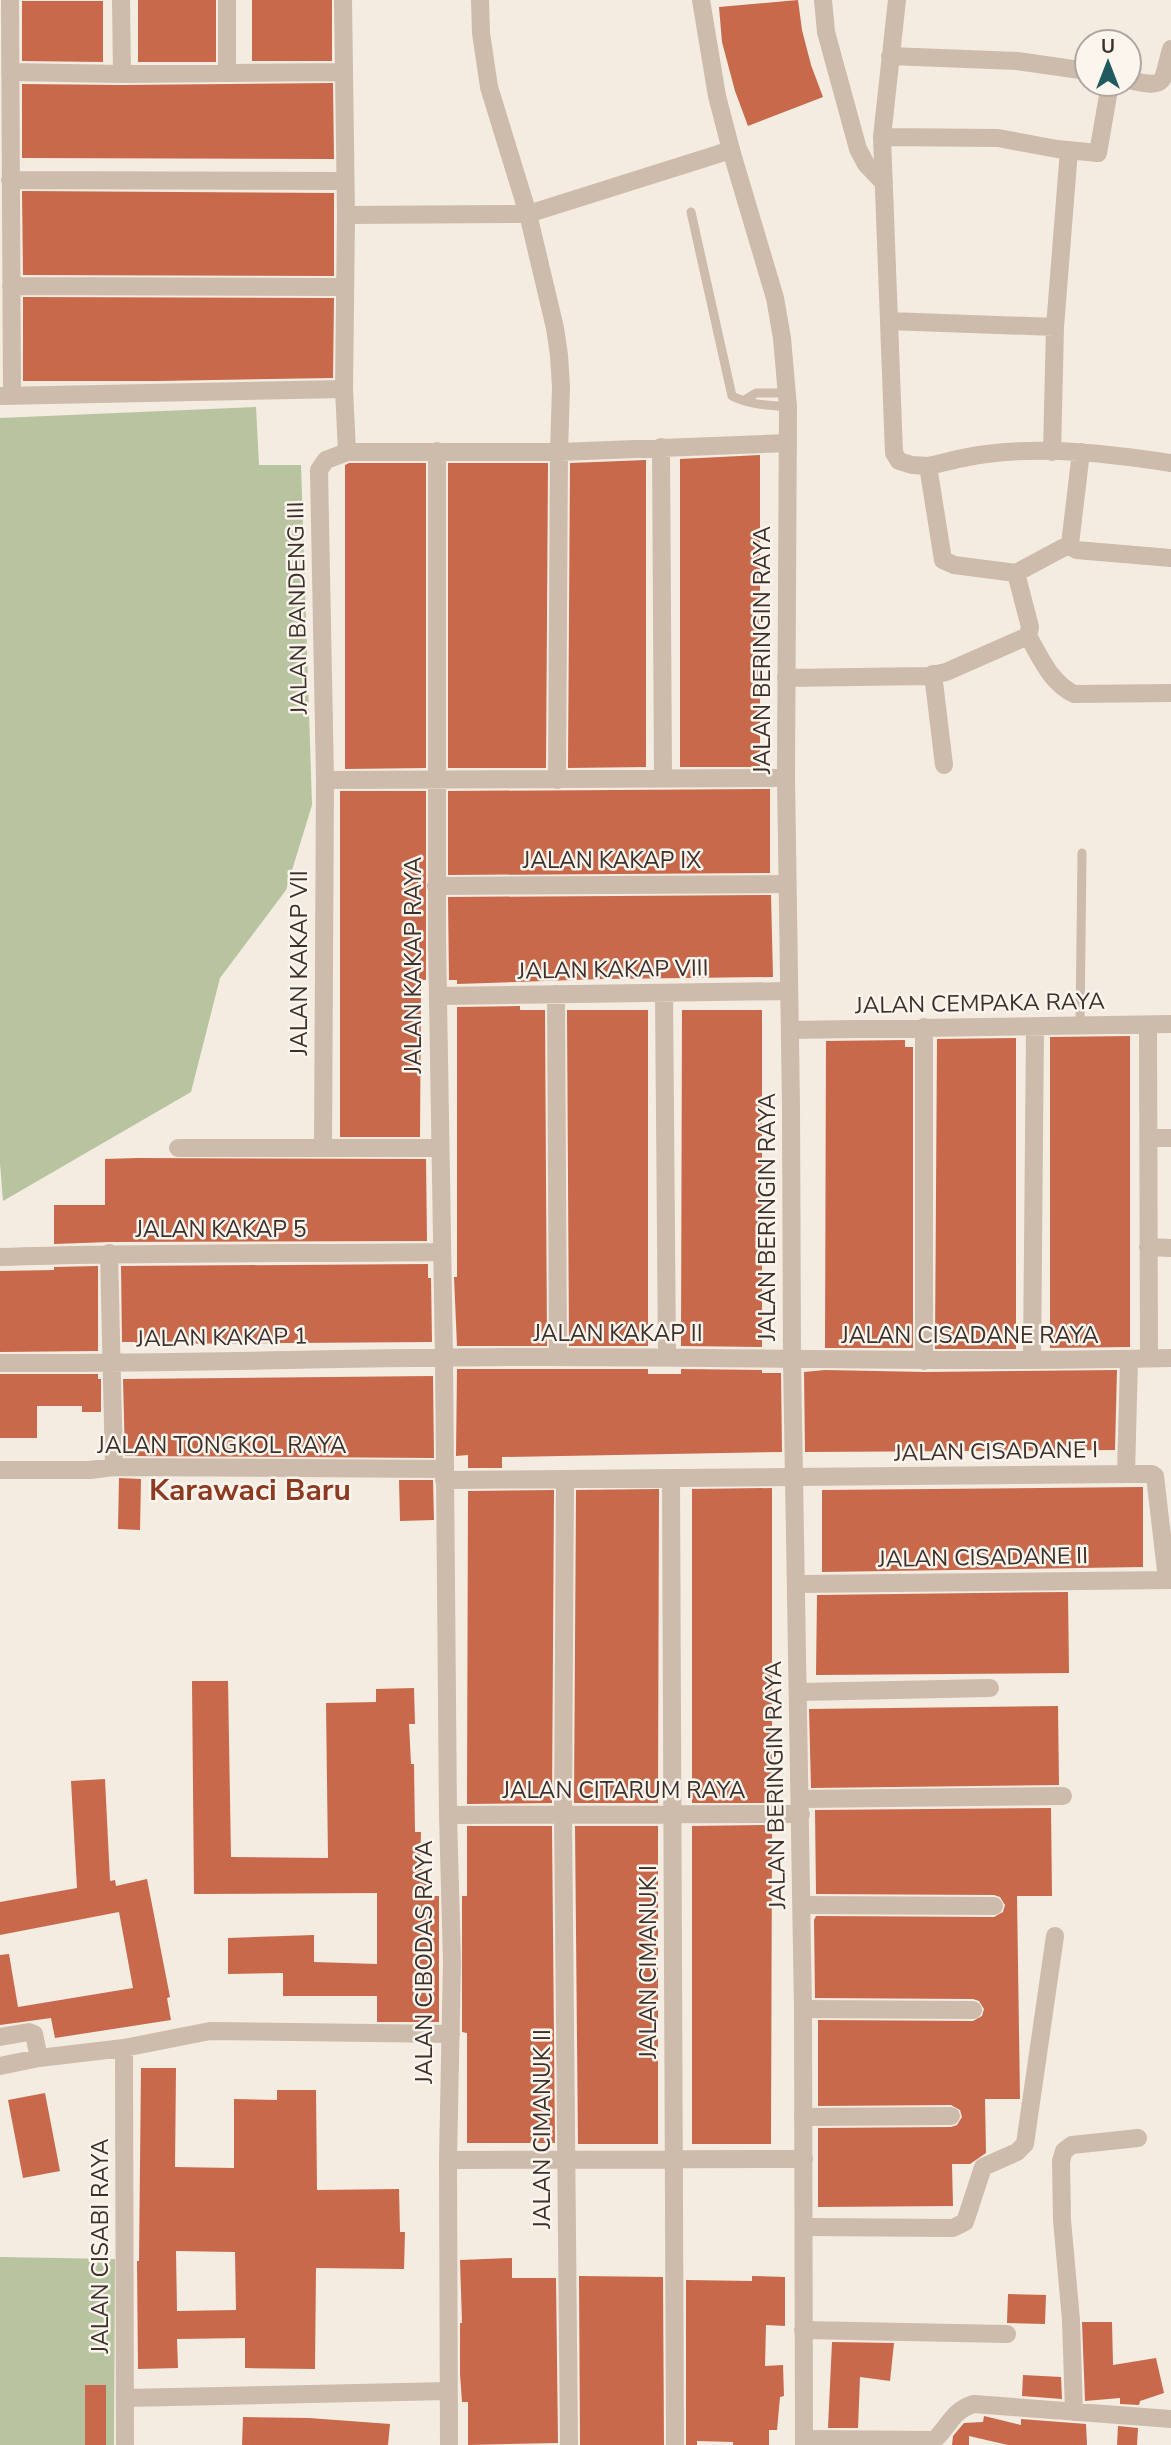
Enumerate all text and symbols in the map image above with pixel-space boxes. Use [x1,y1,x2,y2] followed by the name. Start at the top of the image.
[1073,28,1143,98] north arrow
[1101,34,1115,60] text: U
[280,501,315,716] street label: JALAN BANDENG III
[747,526,778,775] street label: JALAN BERINGIN RAYA
[522,845,701,876] street label: JALAN KAKAP IX
[398,856,429,1074] street label: JALAN KAKAP RAYA
[284,870,315,1057] street label: JALAN KAKAP VII
[516,952,709,987] street label: JALAN KAKAP VIII
[854,986,1105,1021] street label: JALAN CEMPAKA RAYA
[752,1093,783,1342] street label: JALAN BERINGIN RAYA
[134,1214,307,1245] street label: JALAN KAKAP 5
[532,1318,703,1349] street label: JALAN KAKAP II
[840,1320,1099,1351] street label: JALAN CISADANE RAYA
[135,1321,308,1355] street label: JALAN KAKAP 1
[96,1430,347,1461] street label: JALAN TONGKOL RAYA
[893,1434,1098,1469] street label: JALAN CISADANE I
[149,1470,351,1511] district label: Karawaci Baru
[877,1540,1088,1575] street label: JALAN CISADANE II
[758,1660,793,1910] street label: JALAN BERINGIN RAYA
[501,1775,746,1806] street label: JALAN CITARUM RAYA
[409,1840,440,2085] street label: JALAN CIBODAS RAYA
[633,1865,664,2060] street label: JALAN CIMANUK I
[527,2029,558,2230] street label: JALAN CIMANUK II
[85,2138,116,2354] street label: JALAN CISABI RAYA

